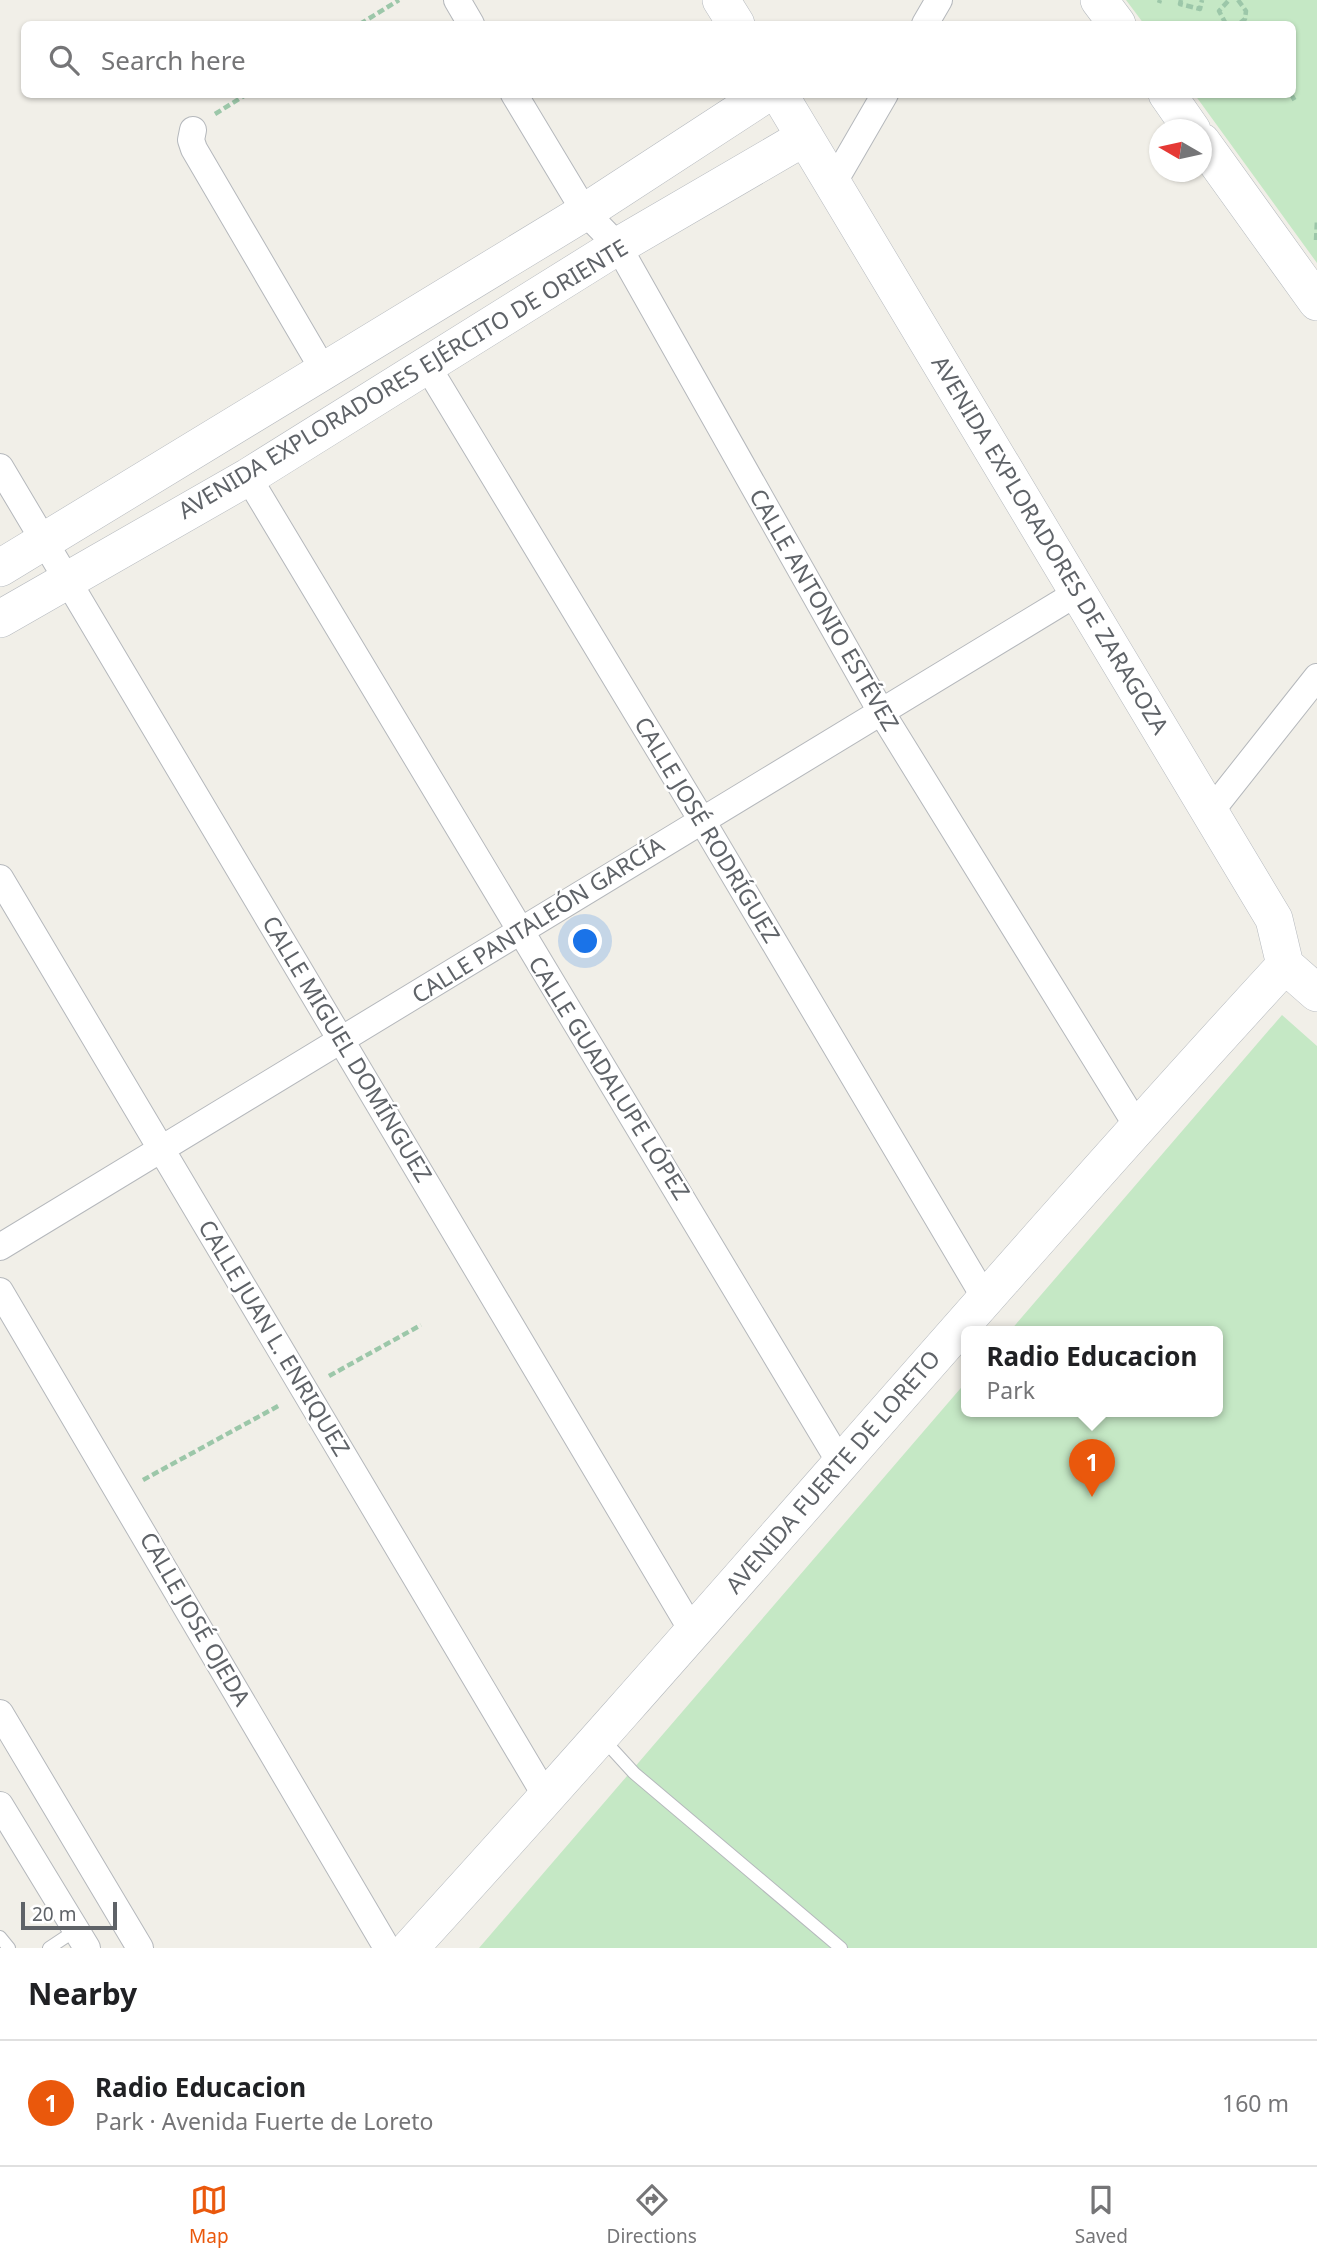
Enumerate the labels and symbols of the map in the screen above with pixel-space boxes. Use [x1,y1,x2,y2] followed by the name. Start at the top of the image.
[1149,119,1212,182] north arrow
[172,231,633,526] street label: AVENIDA EXPLORADORES EJÉRCITO DE ORIENTE
[925,349,1177,740] street label: AVENIDA EXPLORADORES DE ZARAGOZA
[742,483,907,736] street label: CALLE ANTONIO ESTÉVEZ
[628,710,788,948] street label: CALLE JOSÉ RODRÍGUEZ
[405,828,670,1010] street label: CALLE PANTALEÓN GARCÍA
[255,909,440,1188] street label: CALLE MIGUEL DOMÍNGUEZ
[568,924,602,958] your location
[522,949,698,1205] street label: CALLE GUADALUPE LÓPEZ
[192,1213,358,1462] street label: CALLE JUAN L. ENRIQUEZ
[718,1343,947,1600] street label: AVENIDA FUERTE DE LORETO
[1069,1439,1115,1497] pin: 1
[133,1526,259,1712] street label: CALLE JOSÉ OJEDA
[21,1899,117,1931] scale bar

